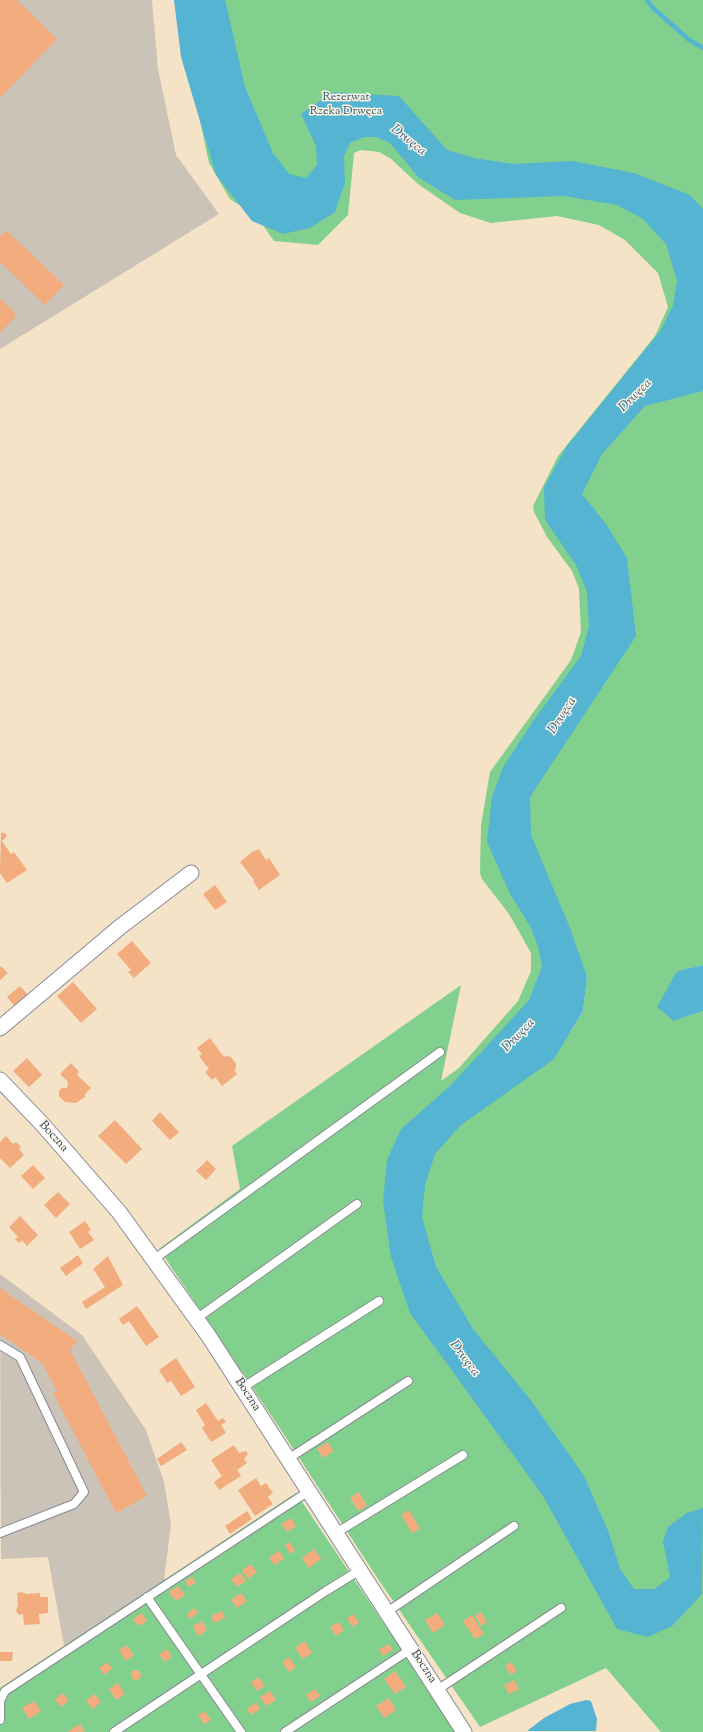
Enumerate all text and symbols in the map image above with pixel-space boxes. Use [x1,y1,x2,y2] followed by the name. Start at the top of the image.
[310,91,382,119] park label: Rezerwat Rzeka Drwęca
[387,122,429,160] water label: Drwęca
[616,376,656,416] water label: Drwęca
[545,695,581,737] water label: Drwęca
[499,1016,539,1056] water label: Drwęca
[35,1119,71,1155] street label: Boczna
[446,1338,482,1380] water label: Drwęca
[231,1376,263,1414] street label: Boczna
[407,1648,439,1686] street label: Boczna

